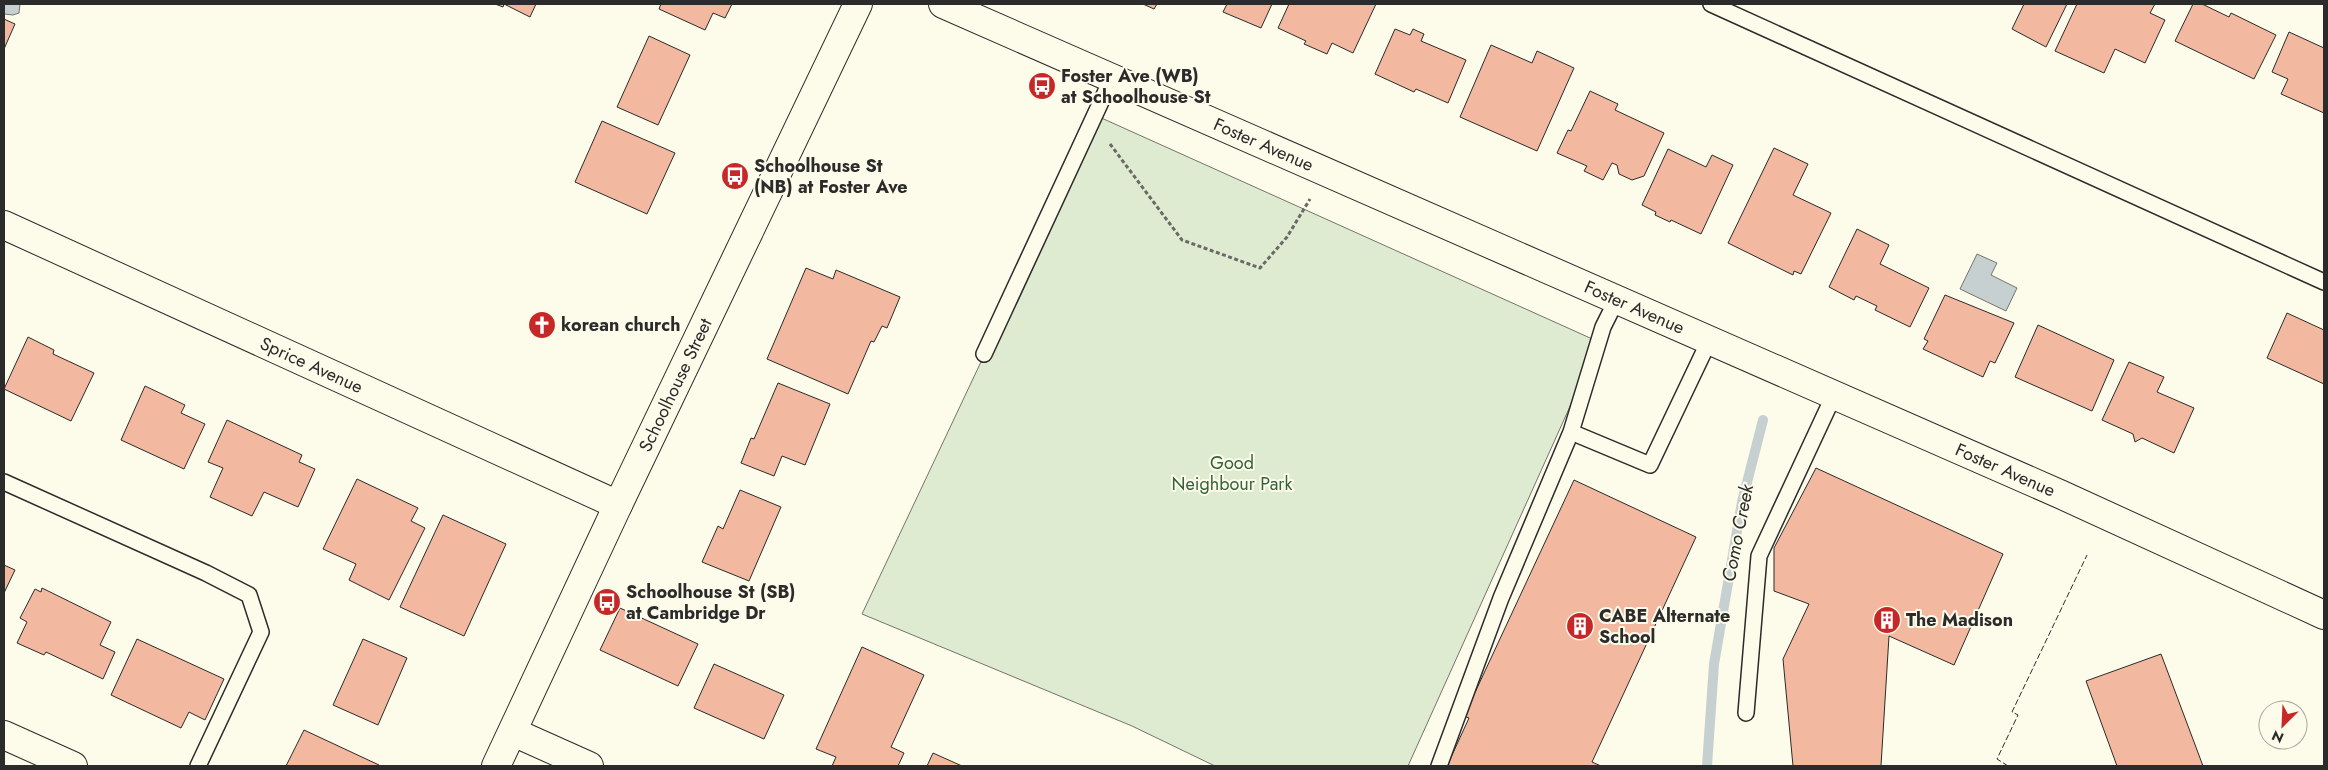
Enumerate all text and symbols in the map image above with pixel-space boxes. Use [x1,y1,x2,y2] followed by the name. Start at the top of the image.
[1061,63,1211,110] place label: Foster Ave (WB) at Schoolhouse St
[1027,71,1057,101] bus stop icon: Foster Ave (WB) at Schoolhouse St
[1209,111,1318,178] street label: Foster Avenue
[754,153,908,200] place label: Schoolhouse St (NB) at Foster Ave
[720,161,750,191] bus stop icon: Schoolhouse St (NB) at Foster Ave
[1580,274,1689,341] street label: Foster Avenue
[527,310,557,340] church icon: korean church
[561,312,680,338] place label: korean church
[632,313,719,456] street label: Schoolhouse Street
[256,331,367,400] street label: Sprice Avenue
[1951,437,2059,503] street label: Foster Avenue
[1172,450,1292,497] park label: Good Neighbour Park
[1715,481,1760,584] water label: Como Creek
[626,579,795,626] place label: Schoolhouse St (SB) at Cambridge Dr
[592,587,622,617] bus stop icon: Schoolhouse St (SB) at Cambridge Dr
[1599,603,1730,650] place label: CABE Alternate School
[1872,605,1902,635] building icon: The Madison
[1906,607,2013,633] place label: The Madison
[1565,611,1595,641] building icon: CABE Alternate School
[2258,700,2308,750] north arrow
[2269,725,2287,748] text: N

